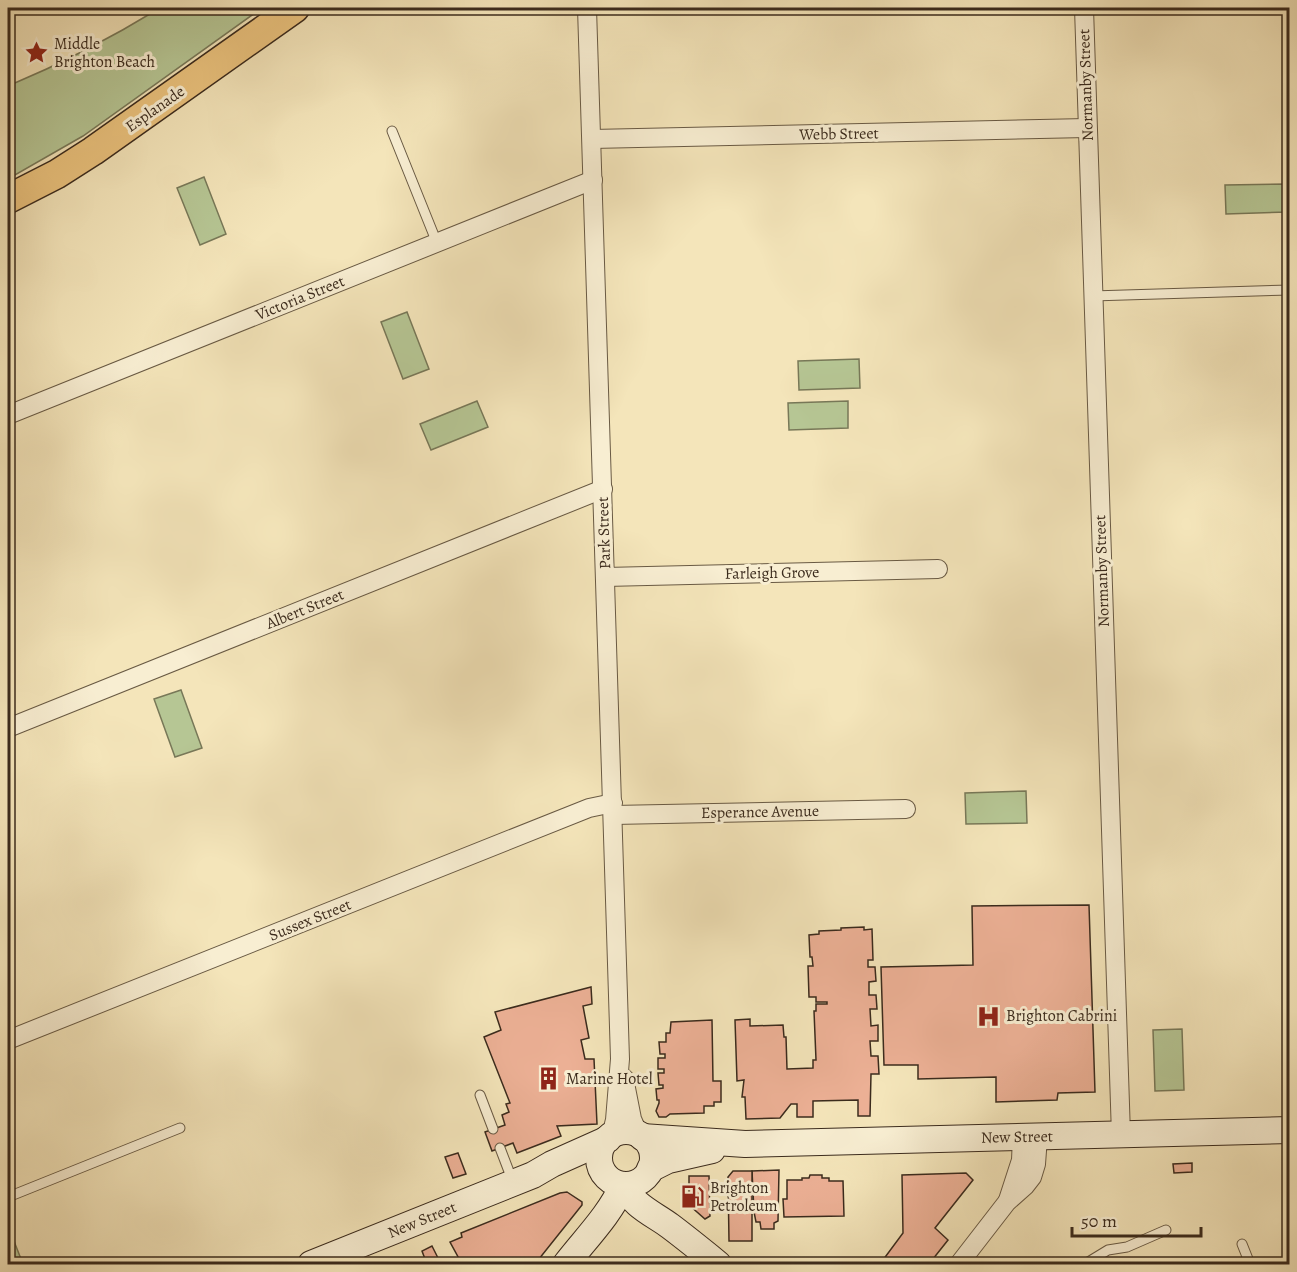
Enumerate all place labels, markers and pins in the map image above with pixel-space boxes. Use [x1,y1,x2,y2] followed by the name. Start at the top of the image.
[54,33,156,73] place label: Middle Brighton Beach
[23,40,49,66] place icon: Middle Brighton Beach
[975,1003,1001,1029] hospital icon: Brighton Cabrini
[1006,1005,1117,1027] place label: Brighton Cabrini
[535,1066,561,1092] building icon: Marine Hotel
[566,1068,653,1090] place label: Marine Hotel
[710,1177,778,1217] place label: Brighton Petroleum
[679,1184,705,1210] fuel station icon: Brighton Petroleum

